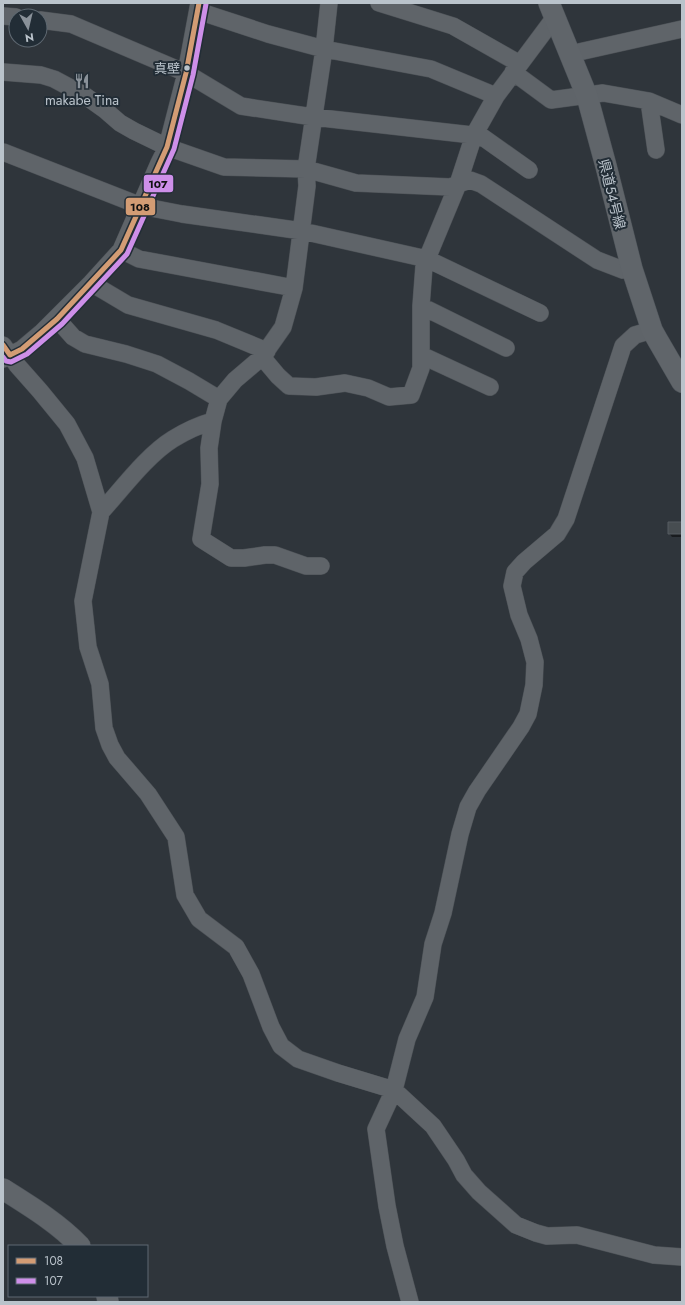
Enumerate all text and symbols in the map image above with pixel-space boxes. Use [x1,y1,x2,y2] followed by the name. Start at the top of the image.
[8,8,48,48] north arrow
[24,29,35,46] text: N
[154,59,180,78] place label: 真壁
[182,63,192,73] marker: 真壁
[73,72,91,90] restaurant icon: makabe Tina
[45,90,119,110] place label: makabe Tina
[594,157,630,231] street label: 県道54号線
[143,174,174,193] line badge: 107
[148,176,168,192] text: 107
[125,197,156,216] line badge: 108
[130,199,150,215] text: 108
[8,1245,148,1297] legend
[44,1252,63,1270] text: 108
[44,1272,64,1290] text: 107

